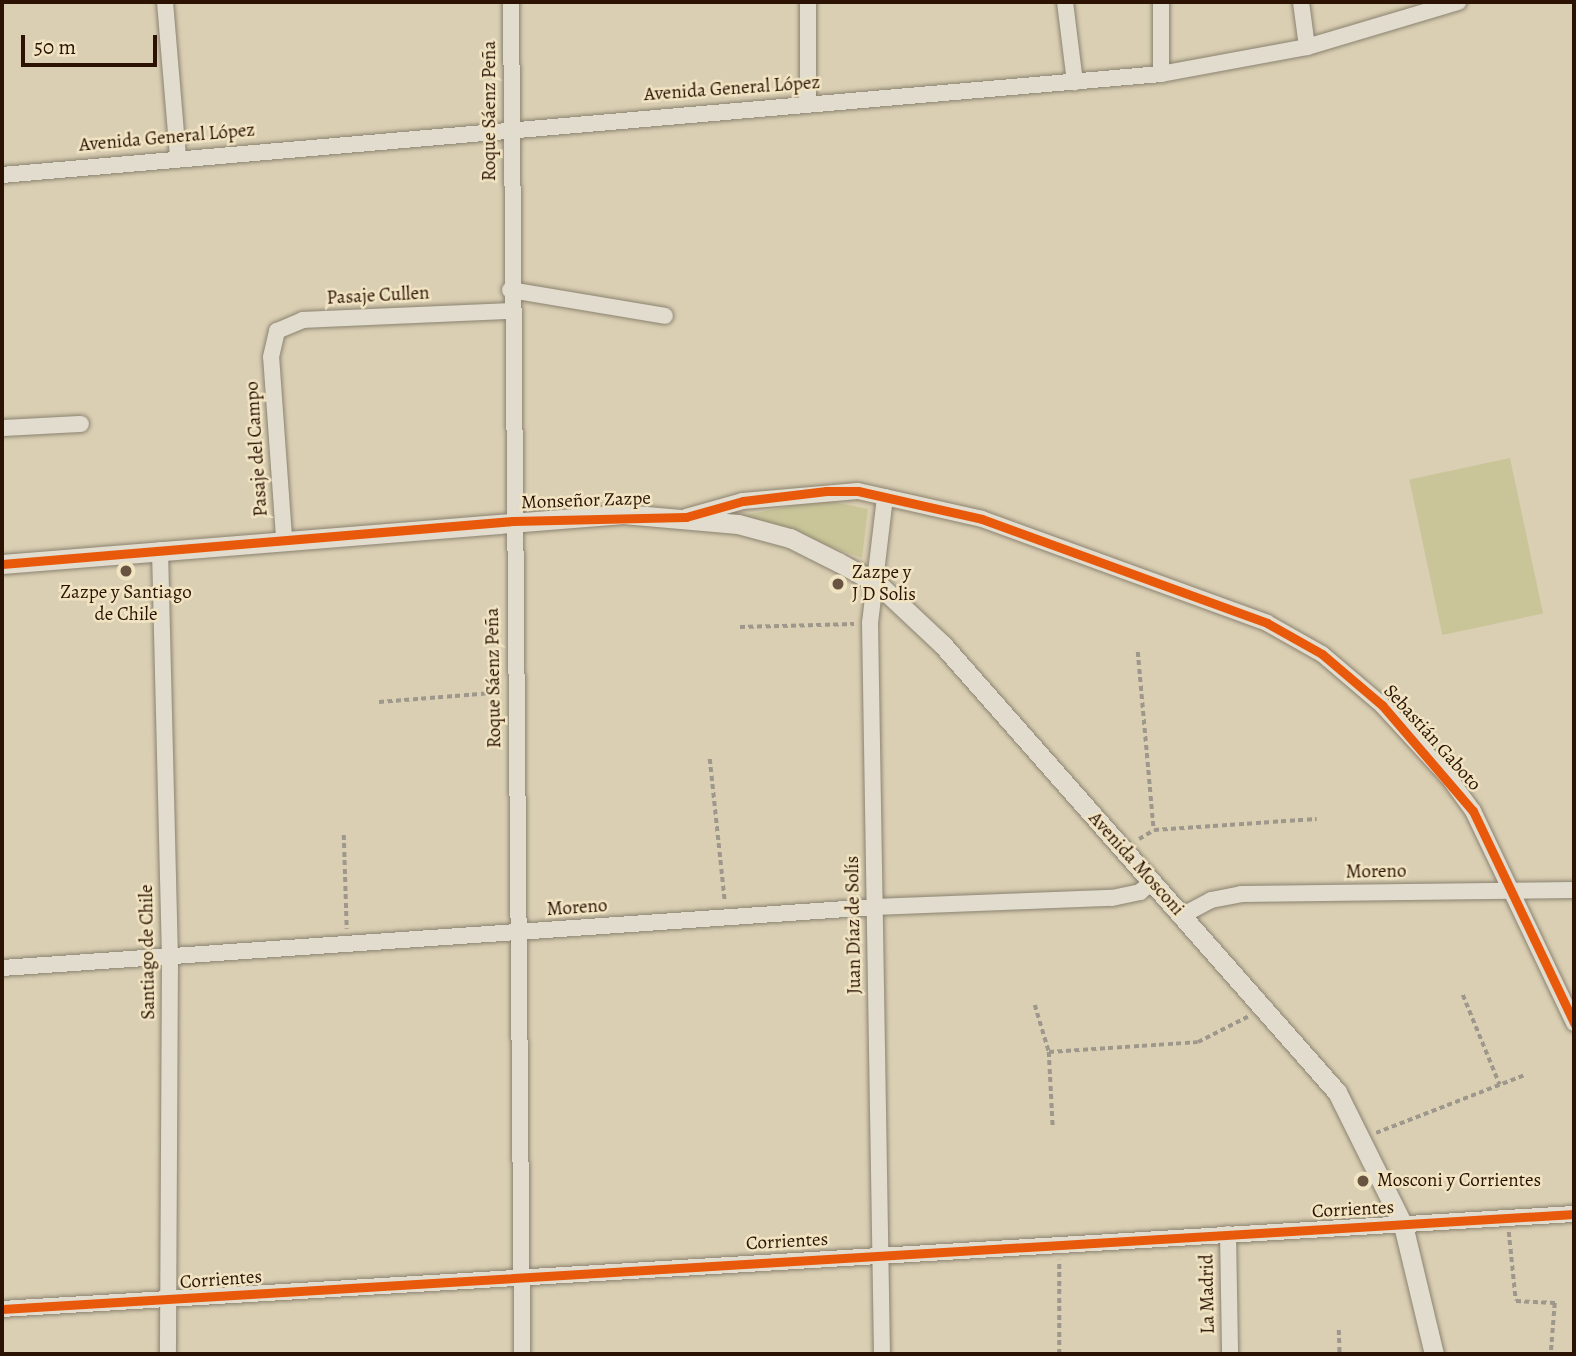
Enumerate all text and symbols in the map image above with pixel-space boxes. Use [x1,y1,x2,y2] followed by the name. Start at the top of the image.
[24,21,161,65] scale bar
[34,33,76,61] text: 50 m
[479,41,501,181] street label: Roque Sáenz Peña
[643,71,821,107] street label: Avenida General López
[78,119,256,157] street label: Avenida General López
[326,282,430,310] street label: Pasaje Cullen
[241,381,273,517] street label: Pasaje del Campo
[521,487,651,515] street label: Monseñor Zazpe
[852,562,916,606] place label: Zazpe y J D Solis
[118,563,134,579] marker: Zazpe y Santiago de Chile
[830,576,846,592] marker: Zazpe y J D Solis
[60,582,192,626] place label: Zazpe y Santiago de Chile
[481,608,507,748] street label: Roque Sáenz Peña
[1378,680,1486,796] street label: Sebastián Gaboto
[1083,807,1189,921] street label: Avenida Mosconi
[841,856,867,994] street label: Juan Díaz de Solís
[1345,860,1407,884] street label: Moreno
[135,884,161,1020] street label: Santiago de Chile
[546,895,608,921] street label: Moreno
[1377,1170,1541,1192] place label: Mosconi y Corrientes
[1355,1173,1371,1189] marker: Mosconi y Corrientes
[1311,1196,1395,1224] street label: Corrientes
[745,1228,829,1256] street label: Corrientes
[1196,1254,1220,1334] street label: La Madrid
[179,1266,263,1294] street label: Corrientes

